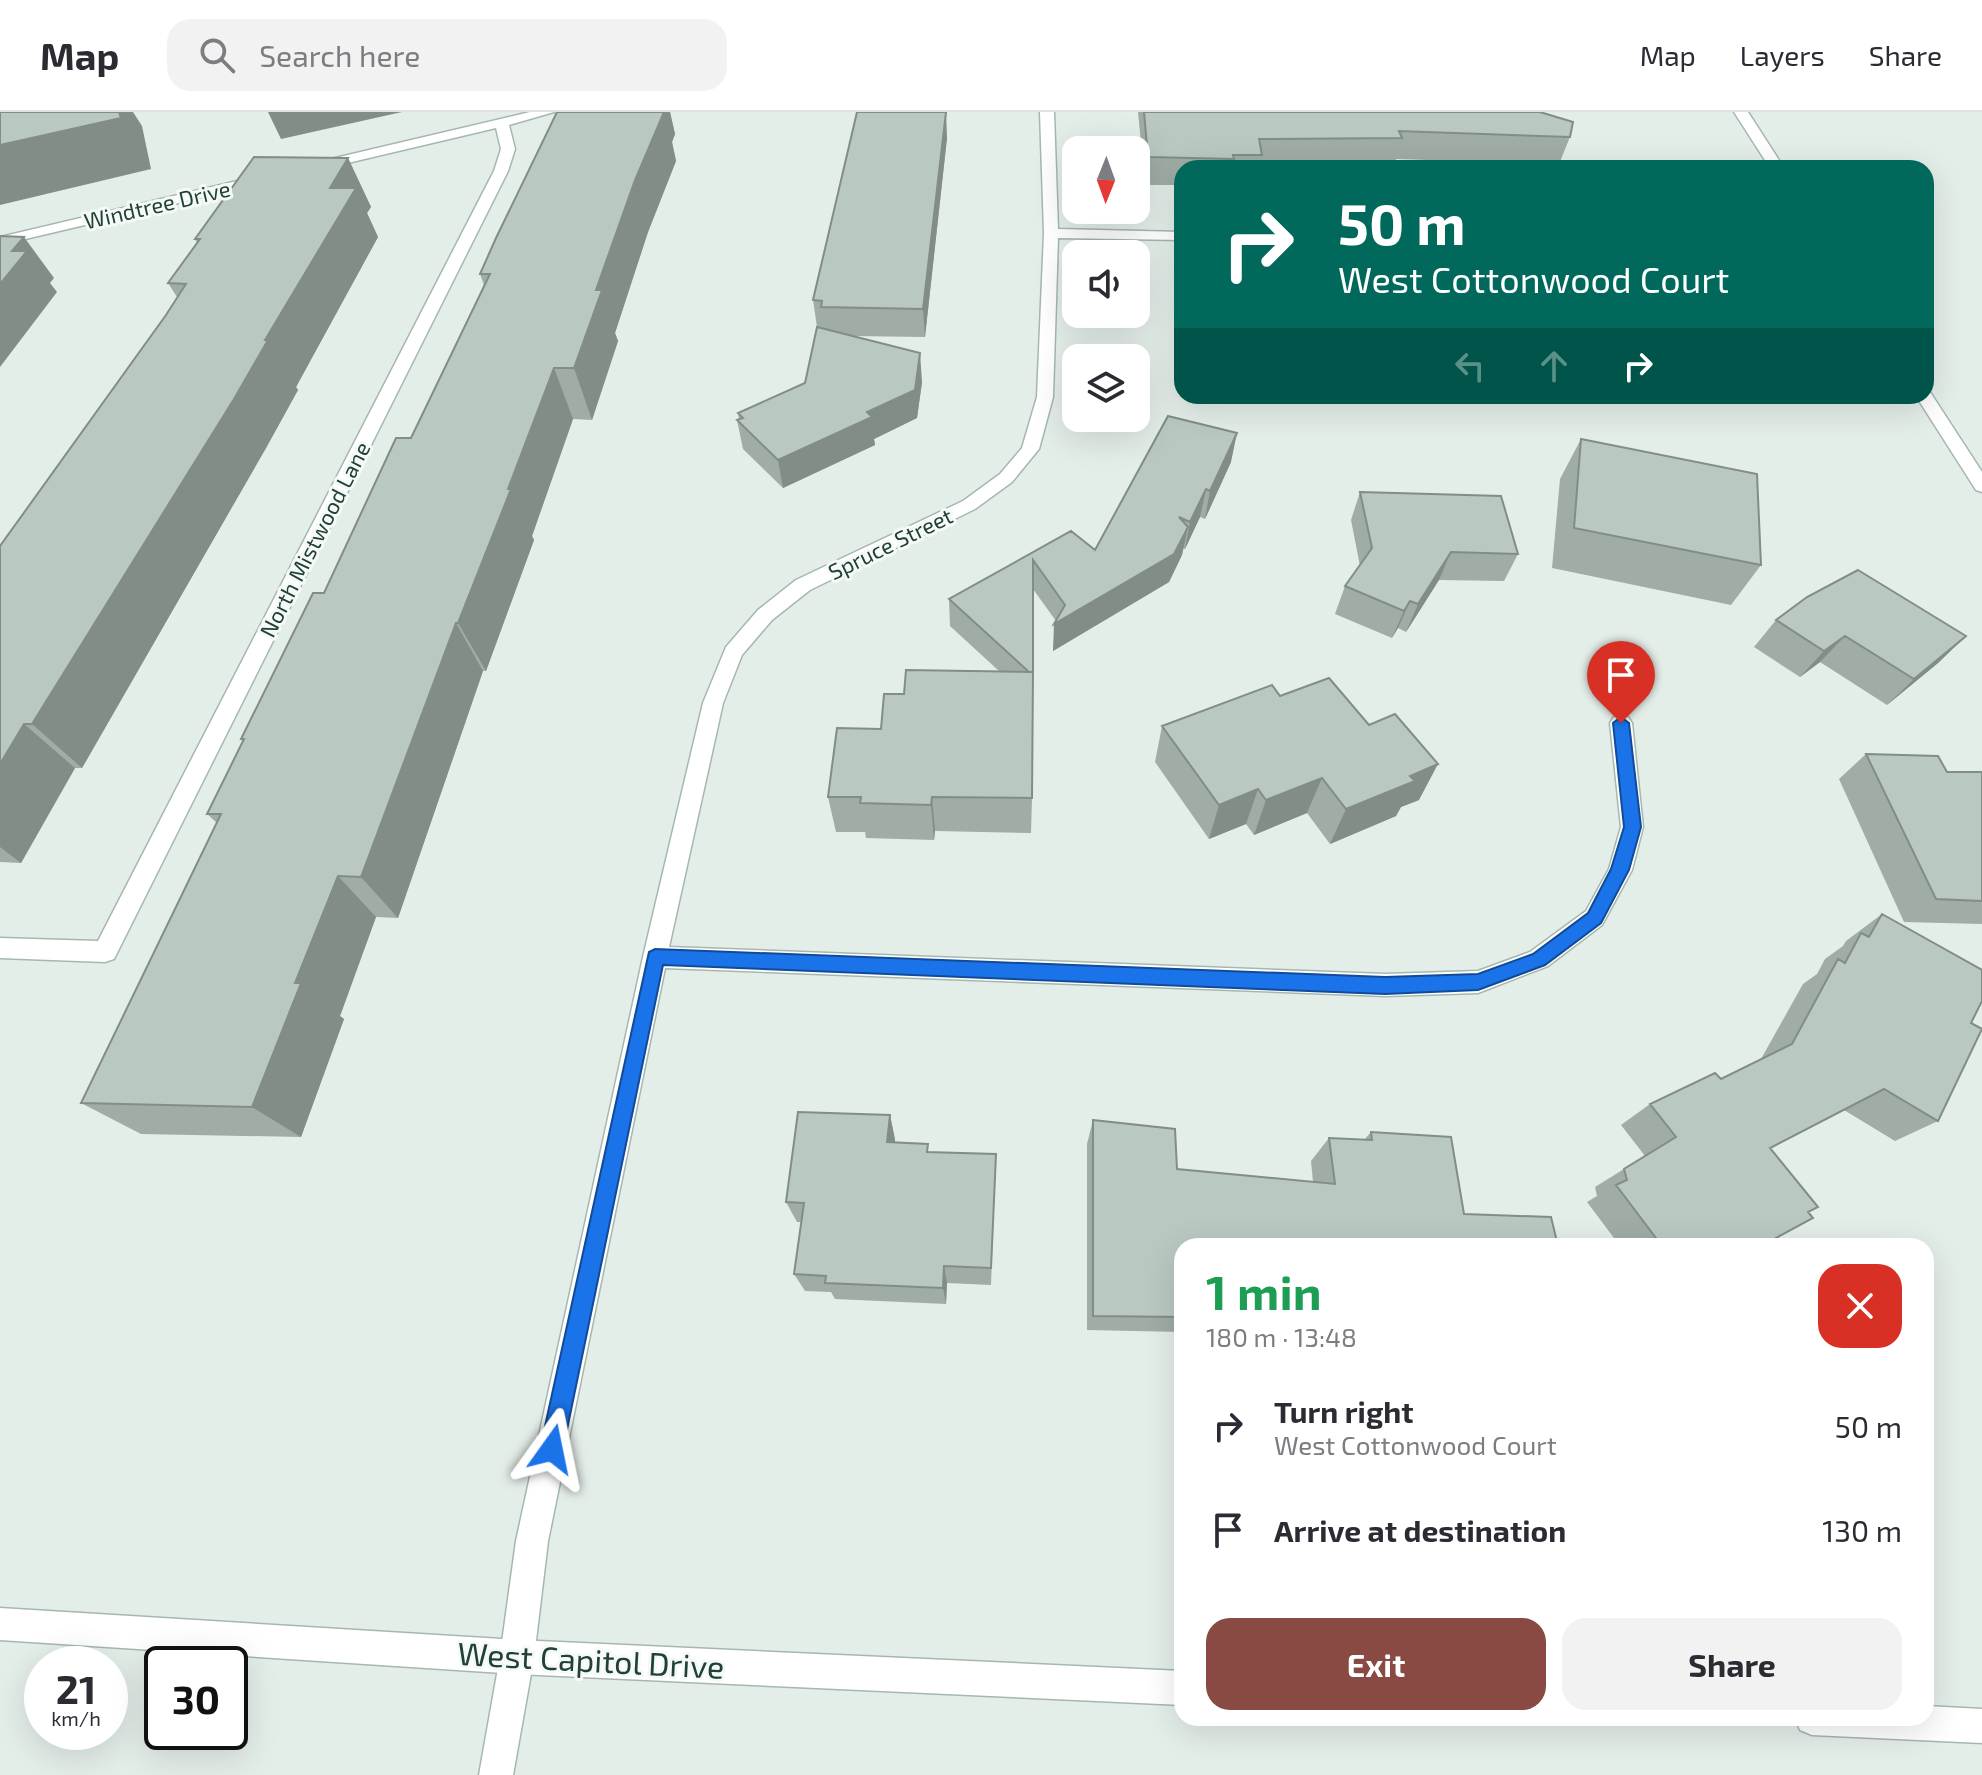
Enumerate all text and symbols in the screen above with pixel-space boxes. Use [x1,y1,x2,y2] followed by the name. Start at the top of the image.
[167,19,727,91] search box
[40,32,119,78] text: Map
[195,33,239,77] icon: search
[259,37,420,73] text: Search here
[1640,38,1696,72] text: Map
[1740,38,1825,72] text: Layers
[1869,38,1942,72] text: Share
[1062,136,1150,224] north arrow
[1062,136,1150,432] map controls
[81,175,233,233] street label: Windtree Drive
[1338,189,1466,256] text: 50 m
[1206,192,1310,296] icon: right
[1062,240,1150,328] button: sound
[1338,257,1729,300] text: West Cottonwood Court
[1062,344,1150,432] button: layers
[1448,344,1492,388] icon: left
[1532,344,1576,388] icon: ahead
[1616,344,1660,388] icon: right
[253,437,375,641] street label: North Mistwood Lane
[824,502,956,584] street label: Spruce Street
[1587,641,1655,723] pin
[1599,653,1643,697] icon: arrive
[1206,1262,1322,1320] text: 1 min
[1818,1264,1902,1348] button: close
[1206,1321,1357,1352] text: 180 m · 13:48
[1274,1393,1414,1429] text: Turn right
[1206,1404,1250,1448] icon: right
[510,1407,594,1491] position arrow
[1835,1408,1902,1444] text: 50 m
[1274,1429,1557,1460] text: West Cottonwood Court
[1206,1508,1250,1552] icon: arrive
[1274,1512,1566,1548] text: Arrive at destination
[1822,1512,1902,1548] text: 130 m
[1206,1618,1546,1710] button: Exit
[1562,1618,1902,1710] button: Share
[457,1633,725,1685] street label: West Capitol Drive
[144,1646,248,1750] speed limit sign: 30
[56,1664,96,1712] text: 21
[51,1706,101,1730] text: km/h

